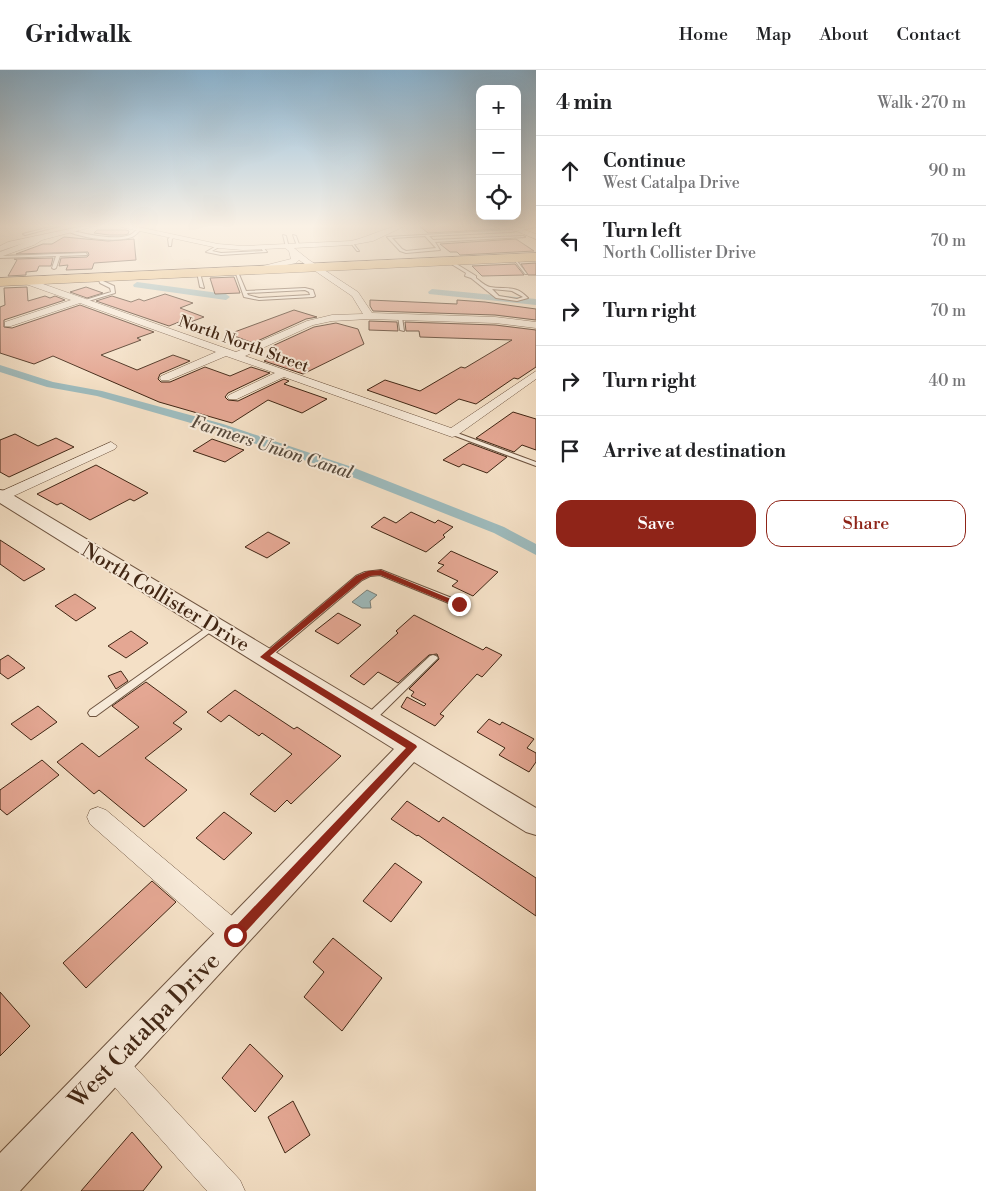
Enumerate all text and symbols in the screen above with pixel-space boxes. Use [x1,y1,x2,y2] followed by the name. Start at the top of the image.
[25,20,132,50] text: Gridwalk
[679,23,728,46] text: Home
[756,23,792,46] text: Map
[820,23,869,46] text: About
[897,23,961,46] text: Contact
[476,85,521,220] map controls
[476,85,521,130] button: +
[556,90,612,116] text: 4 min
[877,93,966,113] text: Walk · 270 m
[476,130,521,175] button: −
[603,149,686,173] text: Continue
[556,157,584,185] icon: ahead
[928,161,966,181] text: 90 m
[603,173,740,193] text: West Catalpa Drive
[476,175,521,220] button: locate
[603,219,682,243] text: Turn left
[556,227,584,255] icon: left
[930,231,966,251] text: 70 m
[603,243,756,263] text: North Collister Drive
[556,297,584,325] icon: right
[603,299,696,323] text: Turn right
[930,301,966,321] text: 70 m
[176,311,312,377] street label: North North Street
[556,367,584,395] icon: right
[603,369,696,393] text: Turn right
[929,371,966,391] text: 40 m
[188,410,356,485] water label: Farmers Union Canal
[556,437,584,465] icon: arrive
[603,439,786,463] text: Arrive at destination
[556,500,756,547] button: Save
[766,500,966,547] button: Share
[77,538,254,658] street label: North Collister Drive
[448,593,471,616] route end
[224,924,247,947] route start
[62,946,227,1116] street label: West Catalpa Drive

